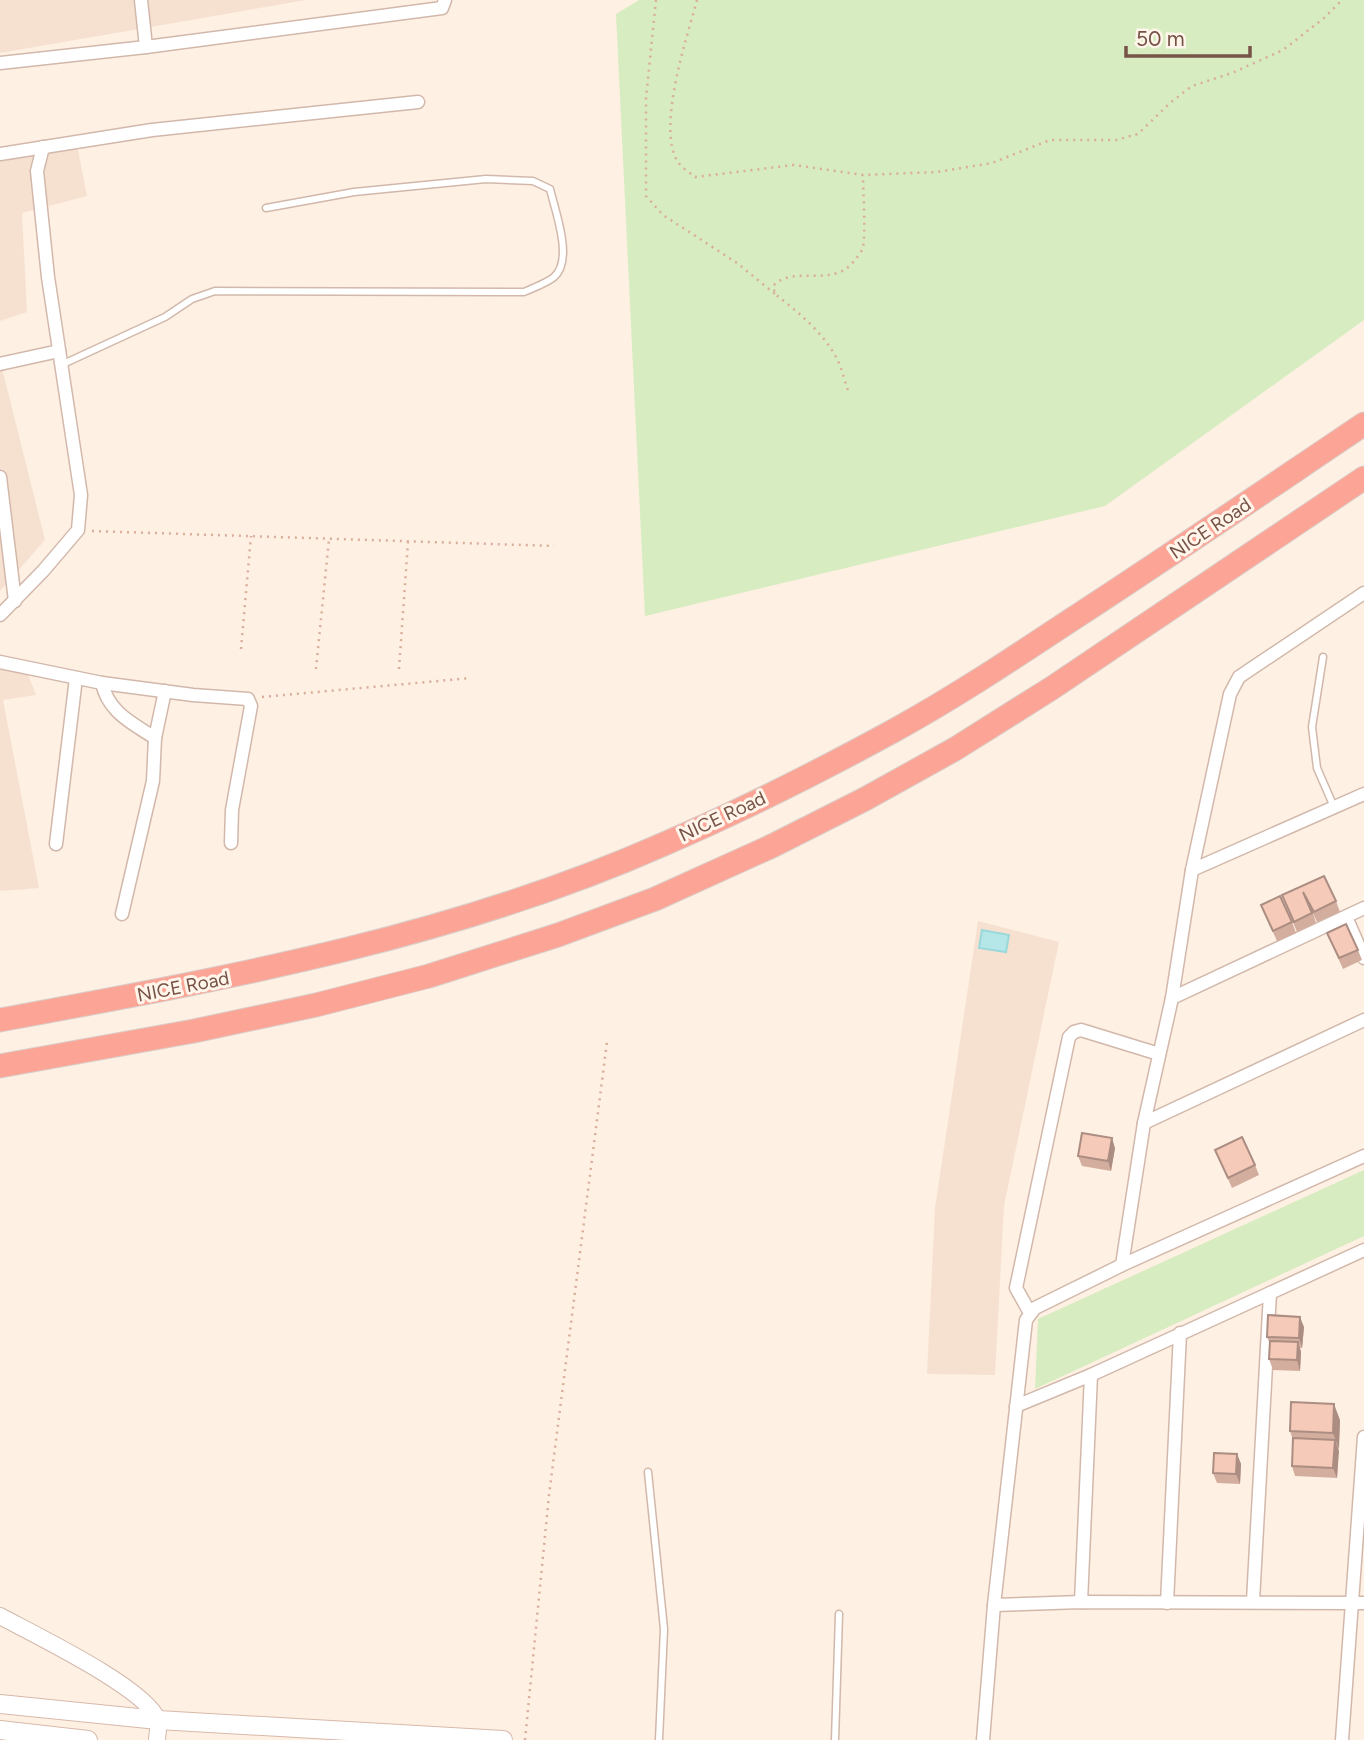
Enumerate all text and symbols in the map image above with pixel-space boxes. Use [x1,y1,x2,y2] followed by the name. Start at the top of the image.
[1126,14,1250,58] scale bar
[1136,26,1185,51] text: 50 m
[1165,493,1255,564] street label: NICE Road
[675,786,769,847] street label: NICE Road
[135,966,231,1007] street label: NICE Road

